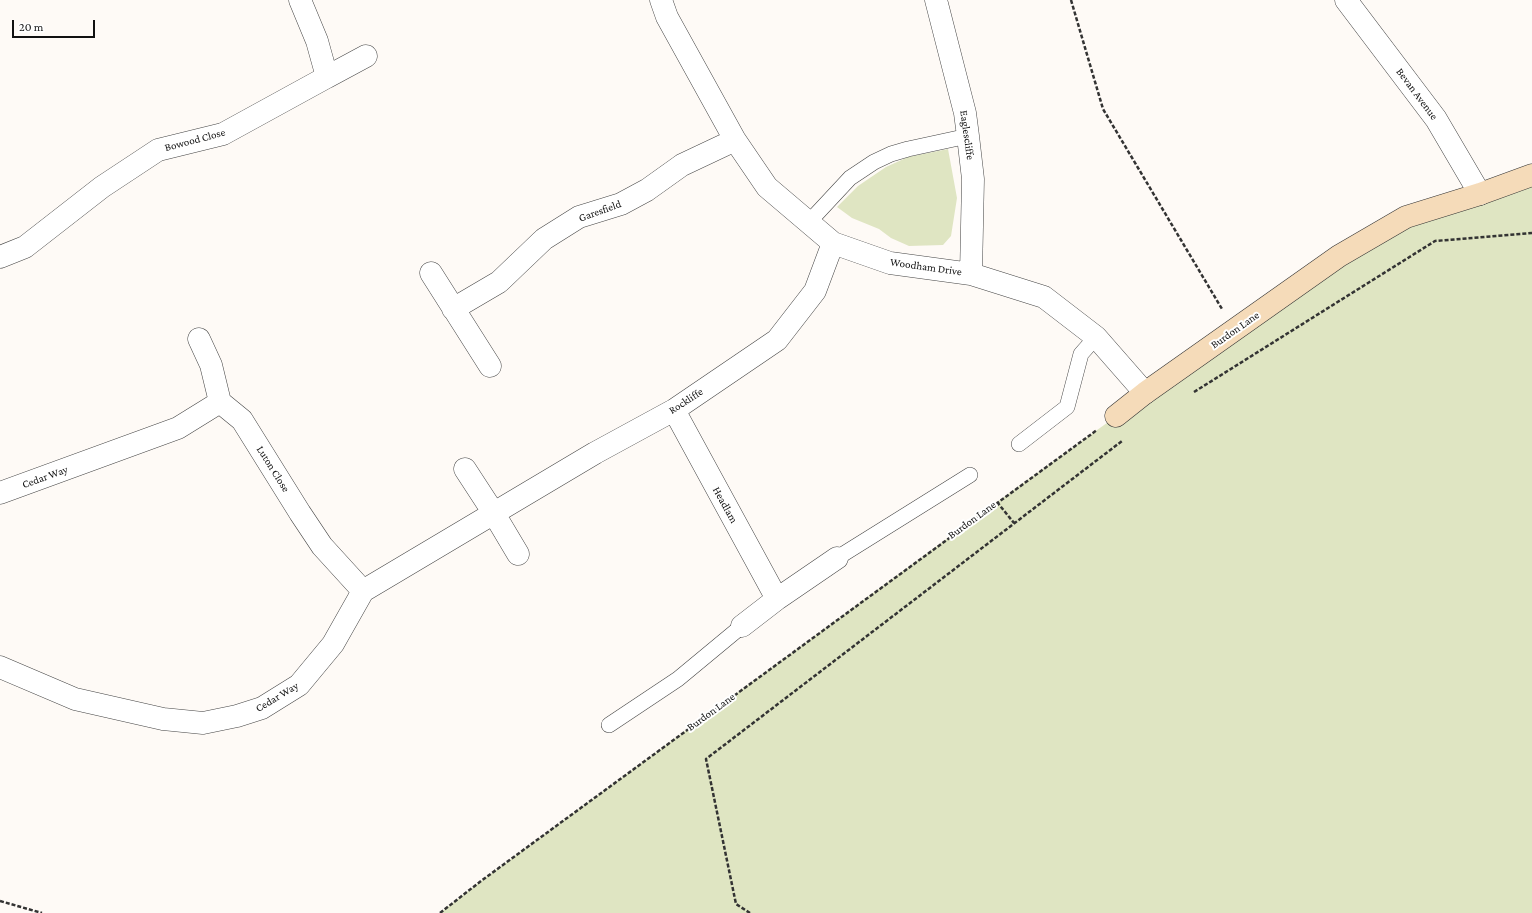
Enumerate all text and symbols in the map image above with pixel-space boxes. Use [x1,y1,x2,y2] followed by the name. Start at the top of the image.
[14,12,97,38] scale bar
[19,20,43,34] text: 20 m
[1393,66,1441,122] street label: Bevan Avenue
[957,109,977,161] street label: Eaglescliffe
[163,126,227,154] street label: Bowood Close
[577,197,623,225] street label: Garesfield
[889,255,963,279] street label: Woodham Drive
[1208,309,1262,351] street label: Burdon Lane
[666,385,706,417] street label: Rockliffe
[254,443,292,495] street label: Luton Close
[20,463,70,491] street label: Cedar Way
[710,484,740,526] street label: Headlam
[945,498,999,542] street label: Burdon Lane
[253,679,301,715] street label: Cedar Way
[684,690,738,734] street label: Burdon Lane

